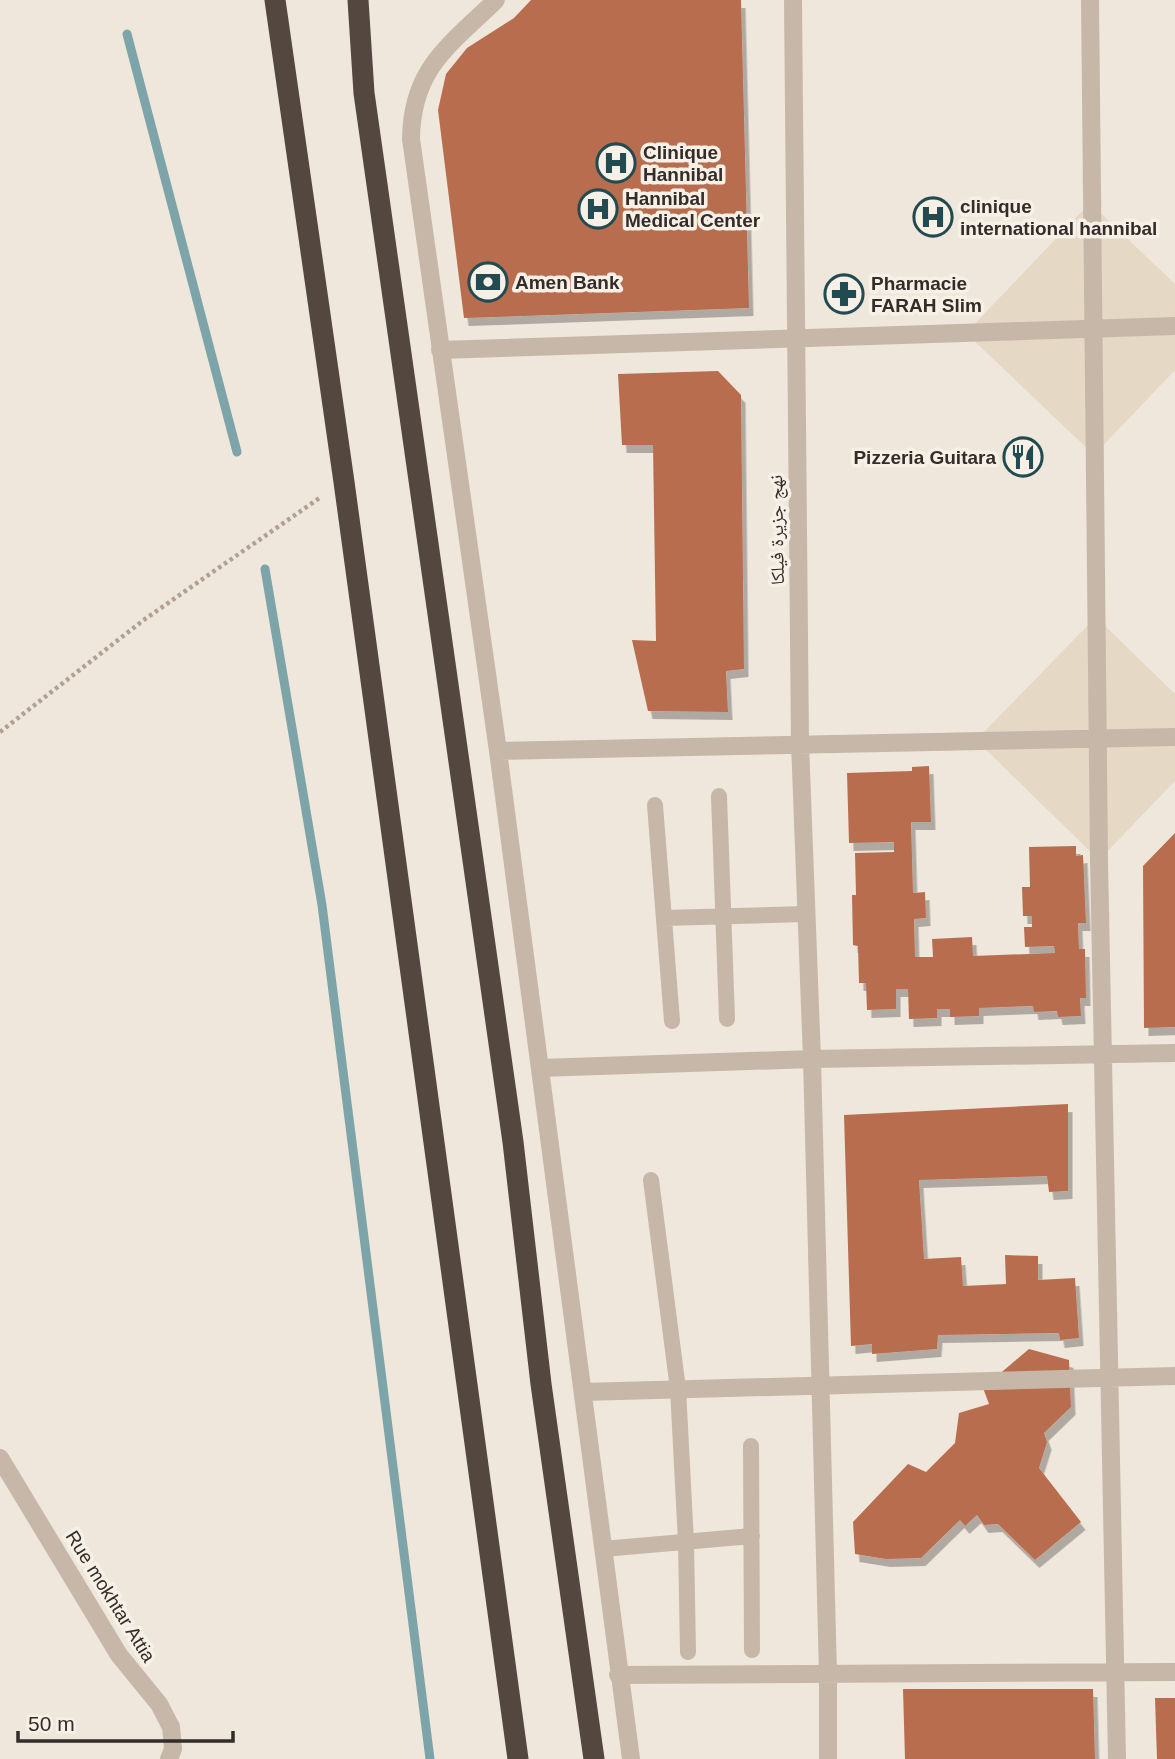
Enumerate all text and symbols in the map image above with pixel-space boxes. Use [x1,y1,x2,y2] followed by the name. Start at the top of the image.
[595,142,637,184] hospital icon: Clinique Hannibal
[643,142,723,185] place label: Clinique Hannibal
[577,188,619,230] hospital icon: Hannibal Medical Center
[625,188,761,231] place label: Hannibal Medical Center
[912,196,954,238] hospital icon: clinique international hannibal
[960,196,1157,239] place label: clinique international hannibal
[467,261,509,303] bank icon: Amen Bank
[515,272,620,293] place label: Amen Bank
[823,273,865,315] pharmacy icon: Pharmacie FARAH Slim
[871,273,982,316] place label: Pharmacie FARAH Slim
[1002,436,1044,478] restaurant icon: Pizzeria Guitara
[853,447,996,468] place label: Pizzeria Guitara
[765,475,790,585] street label: نهج جزيرة فيلكا
[62,1527,160,1666] street label: Rue mokhtar Attia
[18,1700,233,1744] scale bar
[28,1712,75,1735] text: 50 m

